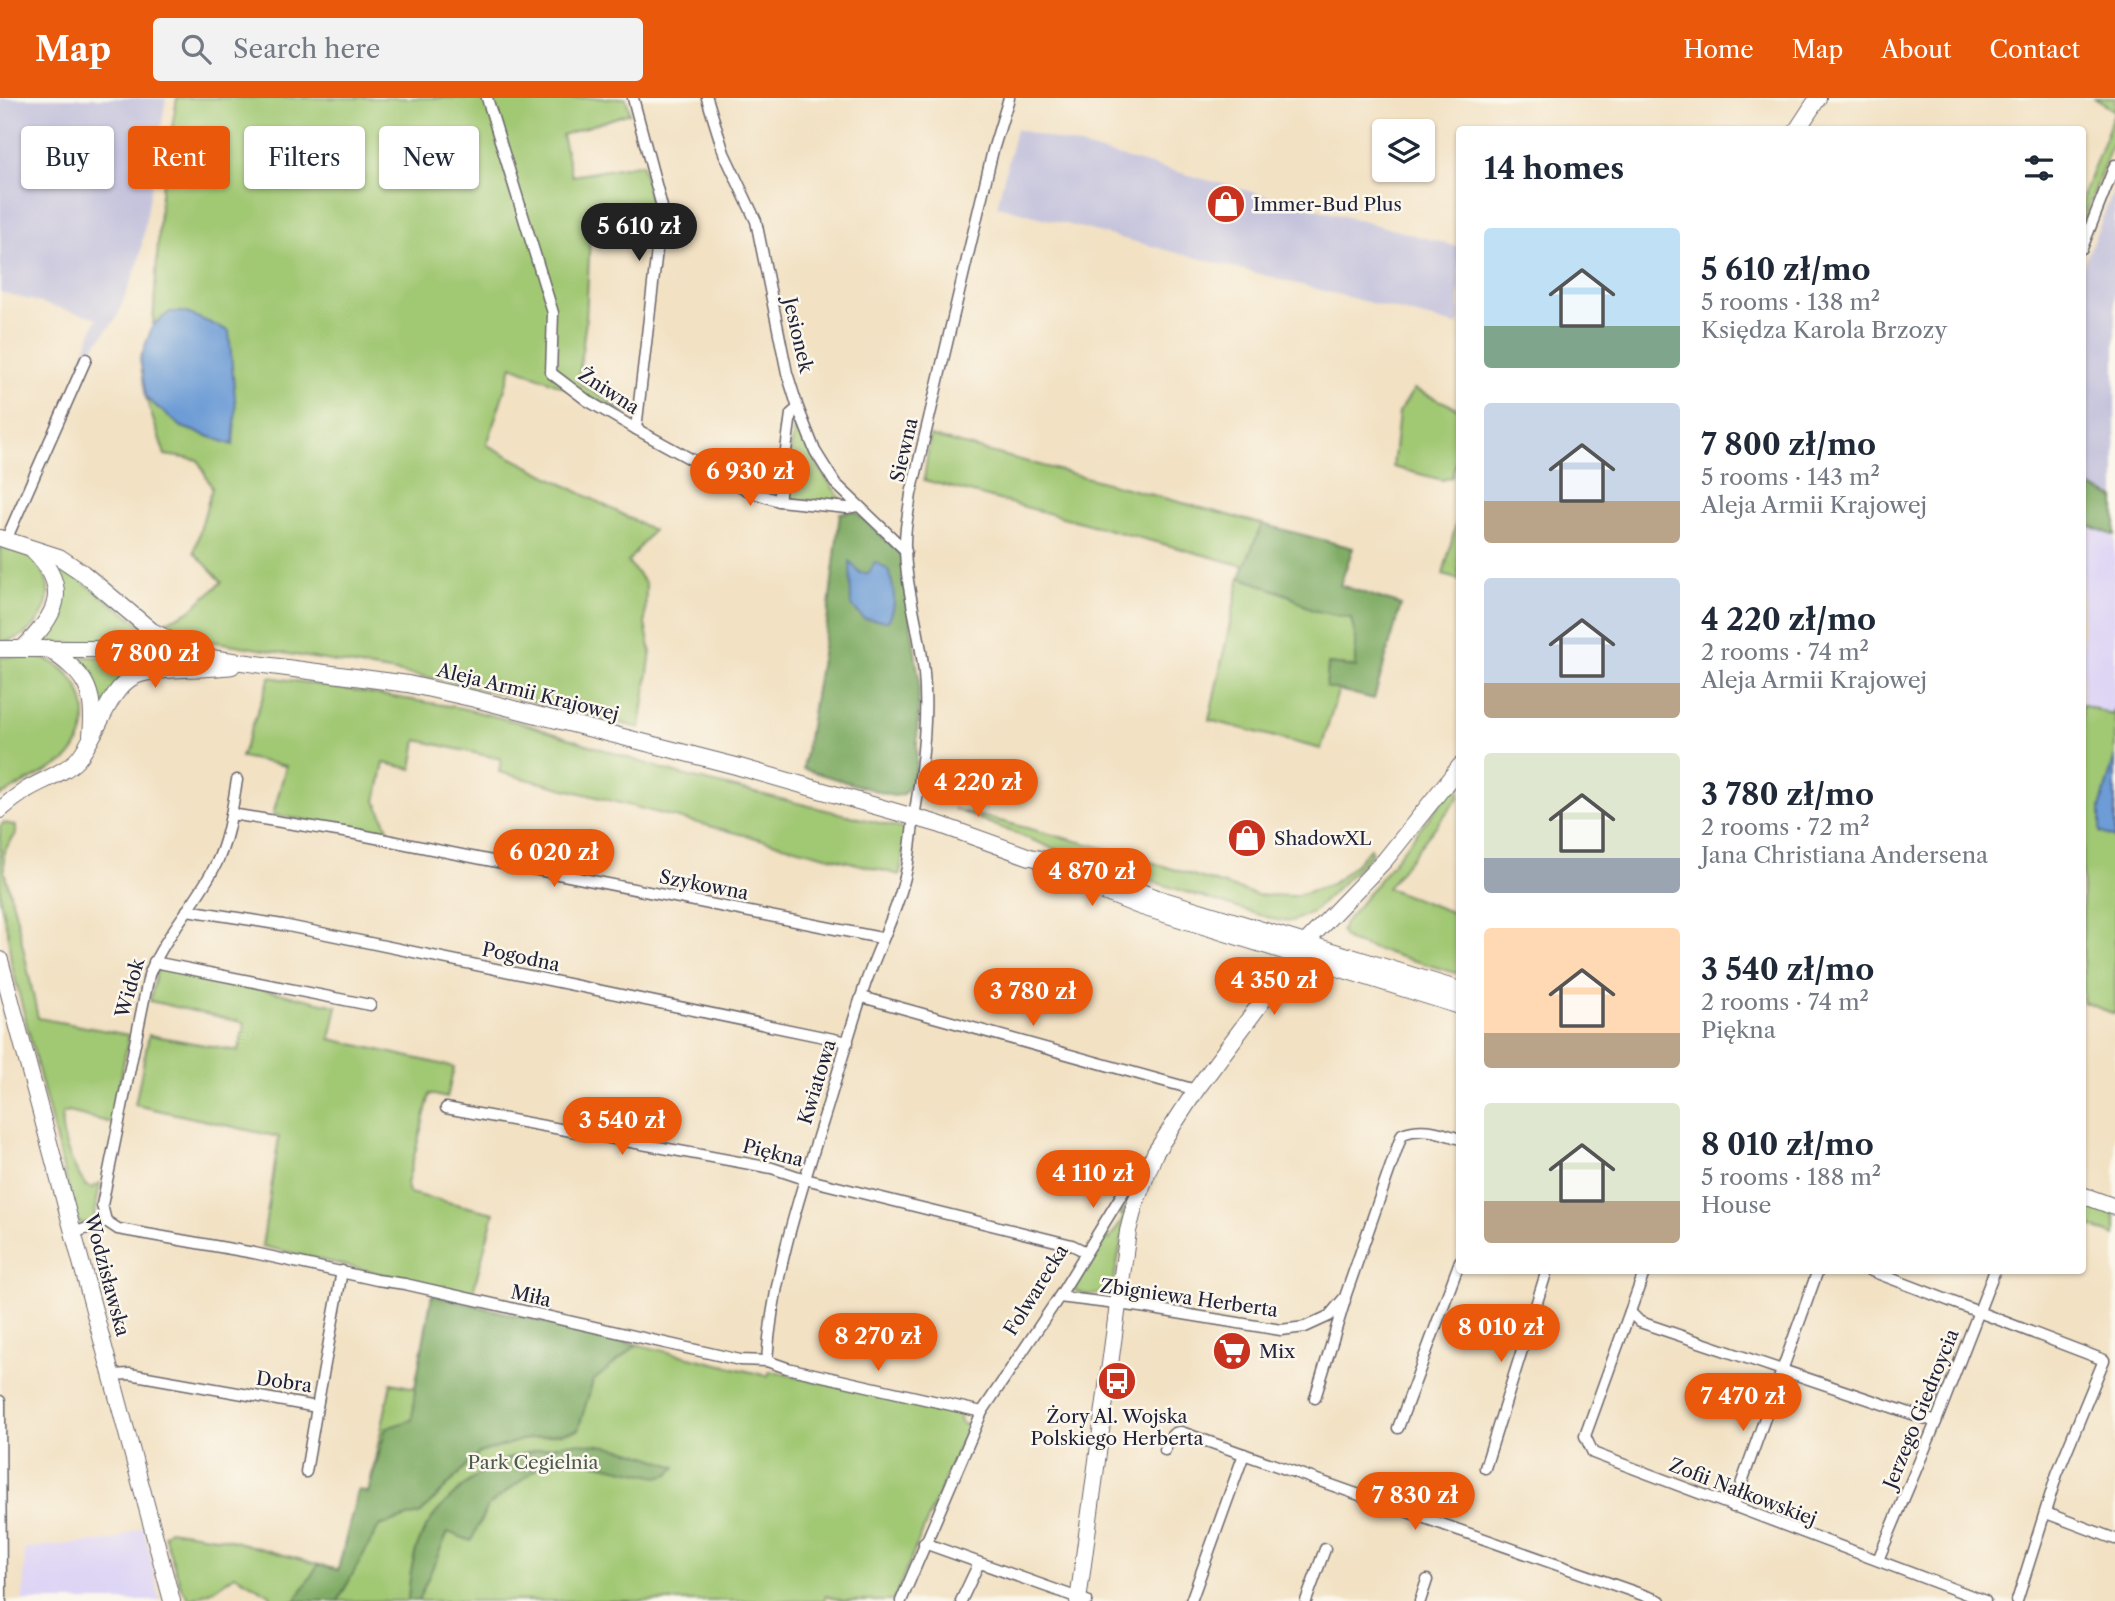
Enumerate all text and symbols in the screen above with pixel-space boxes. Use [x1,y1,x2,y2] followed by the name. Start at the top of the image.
[153,18,643,81] search box
[35,29,111,70] text: Map
[177,30,215,68] icon: search
[233,33,380,65] text: Search here
[1683,35,1754,64] text: Home
[1792,35,1843,64] text: Map
[1881,35,1952,64] text: About
[1990,35,2080,64] text: Contact
[1372,119,1435,182] map controls
[1372,119,1435,182] button: layers
[21,126,114,189] chip: Buy
[128,126,230,189] chip: Rent
[244,126,365,189] chip: Filters
[379,126,479,189] chip: New
[2020,149,2058,187] icon: filters
[1484,150,1624,187] text: 14 homes
[1205,183,1247,225] shop icon: Immer-Bud Plus
[1253,193,1402,216] place label: Immer-Bud Plus
[567,204,711,263] pin: 5 610 zł
[597,212,681,240] text: 5 610 zł
[1701,251,1871,288] text: 5 610 zł/mo
[1540,256,1624,340] icon: home
[1701,288,1880,316] text: 5 rooms · 138 m²
[778,292,818,376] street label: Jesionek
[1701,316,1947,344] text: Księdza Karola Brzozy
[574,363,644,419] street label: Żniwna
[885,416,923,484] street label: Siewna
[1701,426,1876,463] text: 7 800 zł/mo
[1540,431,1624,515] icon: home
[678,448,822,508] pin: 6 930 zł
[706,457,794,485] text: 6 930 zł
[1701,463,1880,491] text: 5 rooms · 143 m²
[1701,491,1927,519] text: Aleja Armii Krajowej
[1701,601,1876,638] text: 4 220 zł/mo
[1540,606,1624,690] icon: home
[83,630,227,690] pin: 7 800 zł
[1701,638,1869,666] text: 2 rooms · 74 m²
[111,639,199,667] text: 7 800 zł
[434,658,621,726] street label: Aleja Armii Krajowej
[1701,666,1927,694] text: Aleja Armii Krajowej
[906,760,1050,819] pin: 4 220 zł
[934,768,1022,796] text: 4 220 zł
[1701,776,1874,813] text: 3 780 zł/mo
[1540,781,1624,865] icon: home
[1701,813,1870,841] text: 2 rooms · 72 m²
[1226,817,1268,859] shop icon: ShadowXL
[1274,827,1372,850] place label: ShadowXL
[482,830,626,889] pin: 6 020 zł
[509,838,599,866] text: 6 020 zł
[1701,841,1988,869] text: Jana Christiana Andersena
[1020,848,1164,908] pin: 4 870 zł
[1048,857,1136,885] text: 4 870 zł
[657,865,751,905] street label: Szykowna
[480,938,562,976] street label: Pogodna
[1701,951,1874,988] text: 3 540 zł/mo
[110,955,150,1021] street label: Widok
[1540,956,1624,1040] icon: home
[1202,958,1346,1017] pin: 4 350 zł
[1231,966,1317,994] text: 4 350 zł
[961,968,1105,1028] pin: 3 780 zł
[990,977,1076,1005] text: 3 780 zł
[1701,988,1869,1016] text: 2 rooms · 74 m²
[1701,1016,1776,1044] text: Piękna
[793,1037,841,1127] street label: Kwiatowa
[550,1098,694,1157] pin: 3 540 zł
[579,1106,665,1134] text: 3 540 zł
[1701,1126,1874,1163] text: 8 010 zł/mo
[1540,1131,1624,1215] icon: home
[740,1134,806,1172] street label: Piękna
[1021,1150,1165,1210] pin: 4 110 zł
[1052,1159,1134,1187] text: 4 110 zł
[1701,1163,1881,1191] text: 5 rooms · 188 m²
[1701,1191,1771,1219] text: House
[79,1210,134,1339] street label: Wodzisławska
[999,1240,1073,1340] street label: Folwarecka
[1099,1274,1279,1322] street label: Zbigniewa Herberta
[509,1280,553,1312] street label: Miła
[1429,1304,1573,1364] pin: 8 010 zł
[1458,1313,1544,1341] text: 8 010 zł
[806,1314,950,1373] pin: 8 270 zł
[834,1322,922,1350] text: 8 270 zł
[1877,1326,1964,1495] street label: Jerzego Giedroycia
[1211,1330,1253,1372] supermarket icon: Mix
[1259,1340,1296,1363] place label: Mix
[1096,1360,1138,1402] bus stop icon: Żory Al. Wojska Polskiego Herberta
[254,1367,314,1397] street label: Dobra
[1671,1374,1815,1433] pin: 7 470 zł
[1701,1382,1785,1410] text: 7 470 zł
[1030,1405,1204,1450] place label: Żory Al. Wojska Polskiego Herberta
[467,1451,599,1474] park label: Park Cegielnia
[1666,1453,1820,1531] street label: Zofii Nałkowskiej
[1343,1472,1487,1532] pin: 7 830 zł
[1372,1481,1458,1509] text: 7 830 zł

